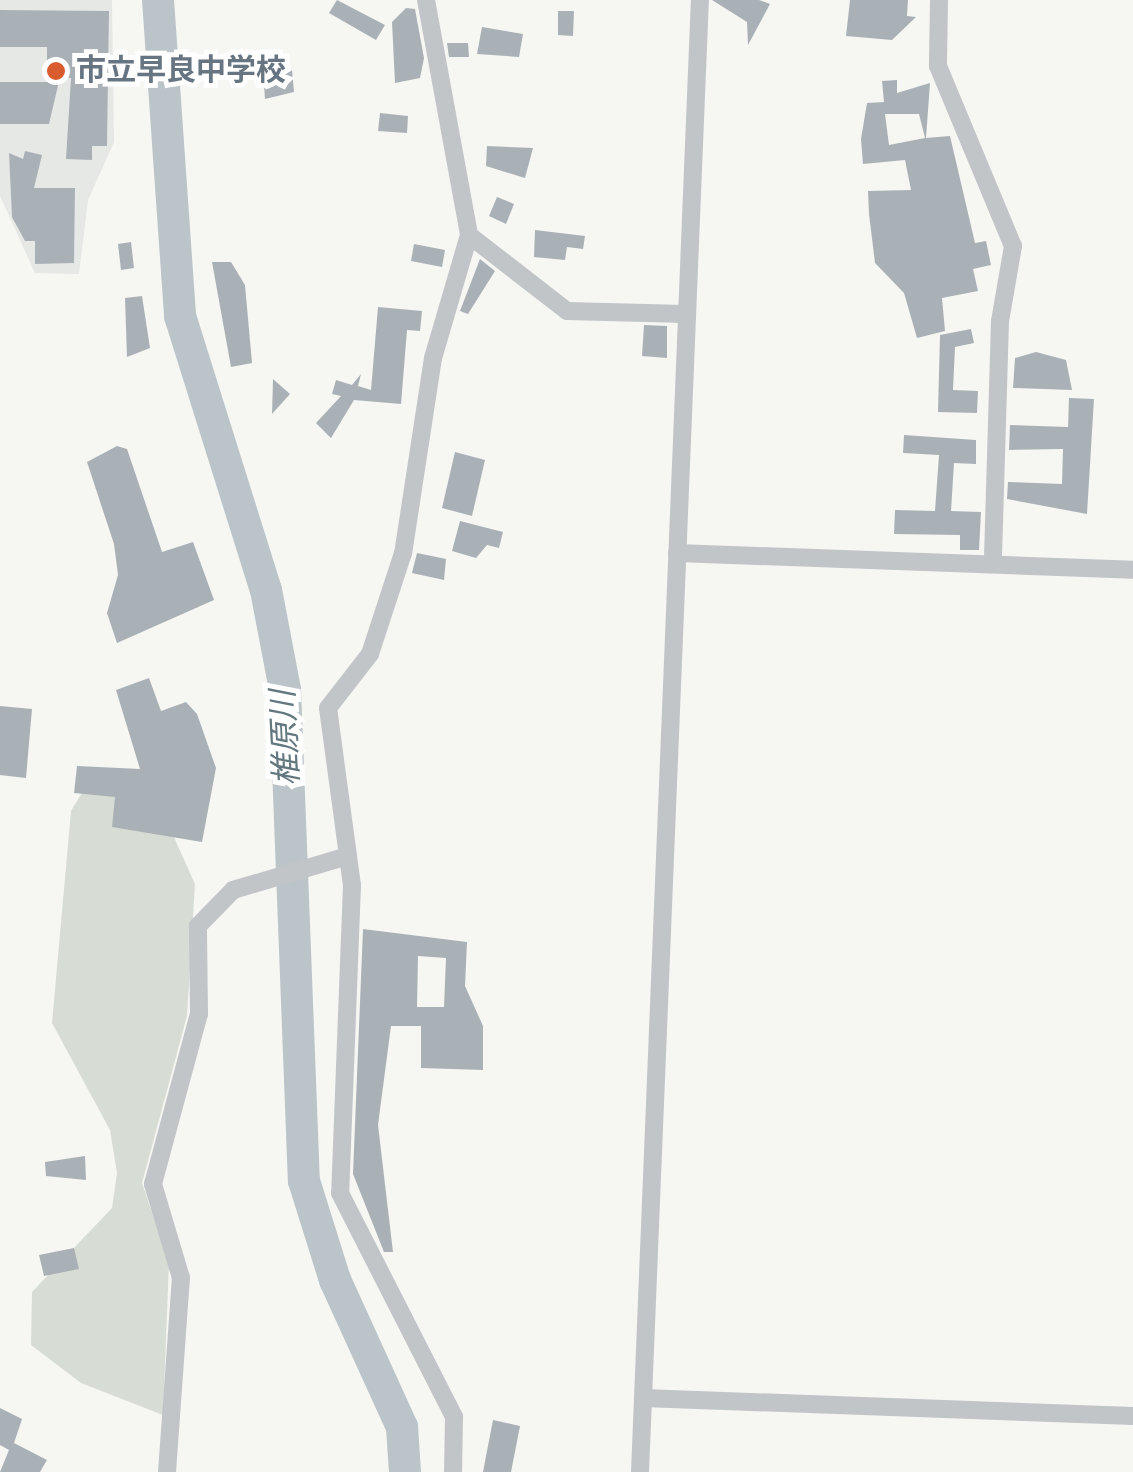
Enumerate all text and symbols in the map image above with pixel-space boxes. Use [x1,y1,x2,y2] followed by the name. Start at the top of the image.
[76,53,286,89] place label: 市立早良中学校
[45,60,67,82] marker: 市立早良中学校
[264,689,308,787] water label: 椎原川

